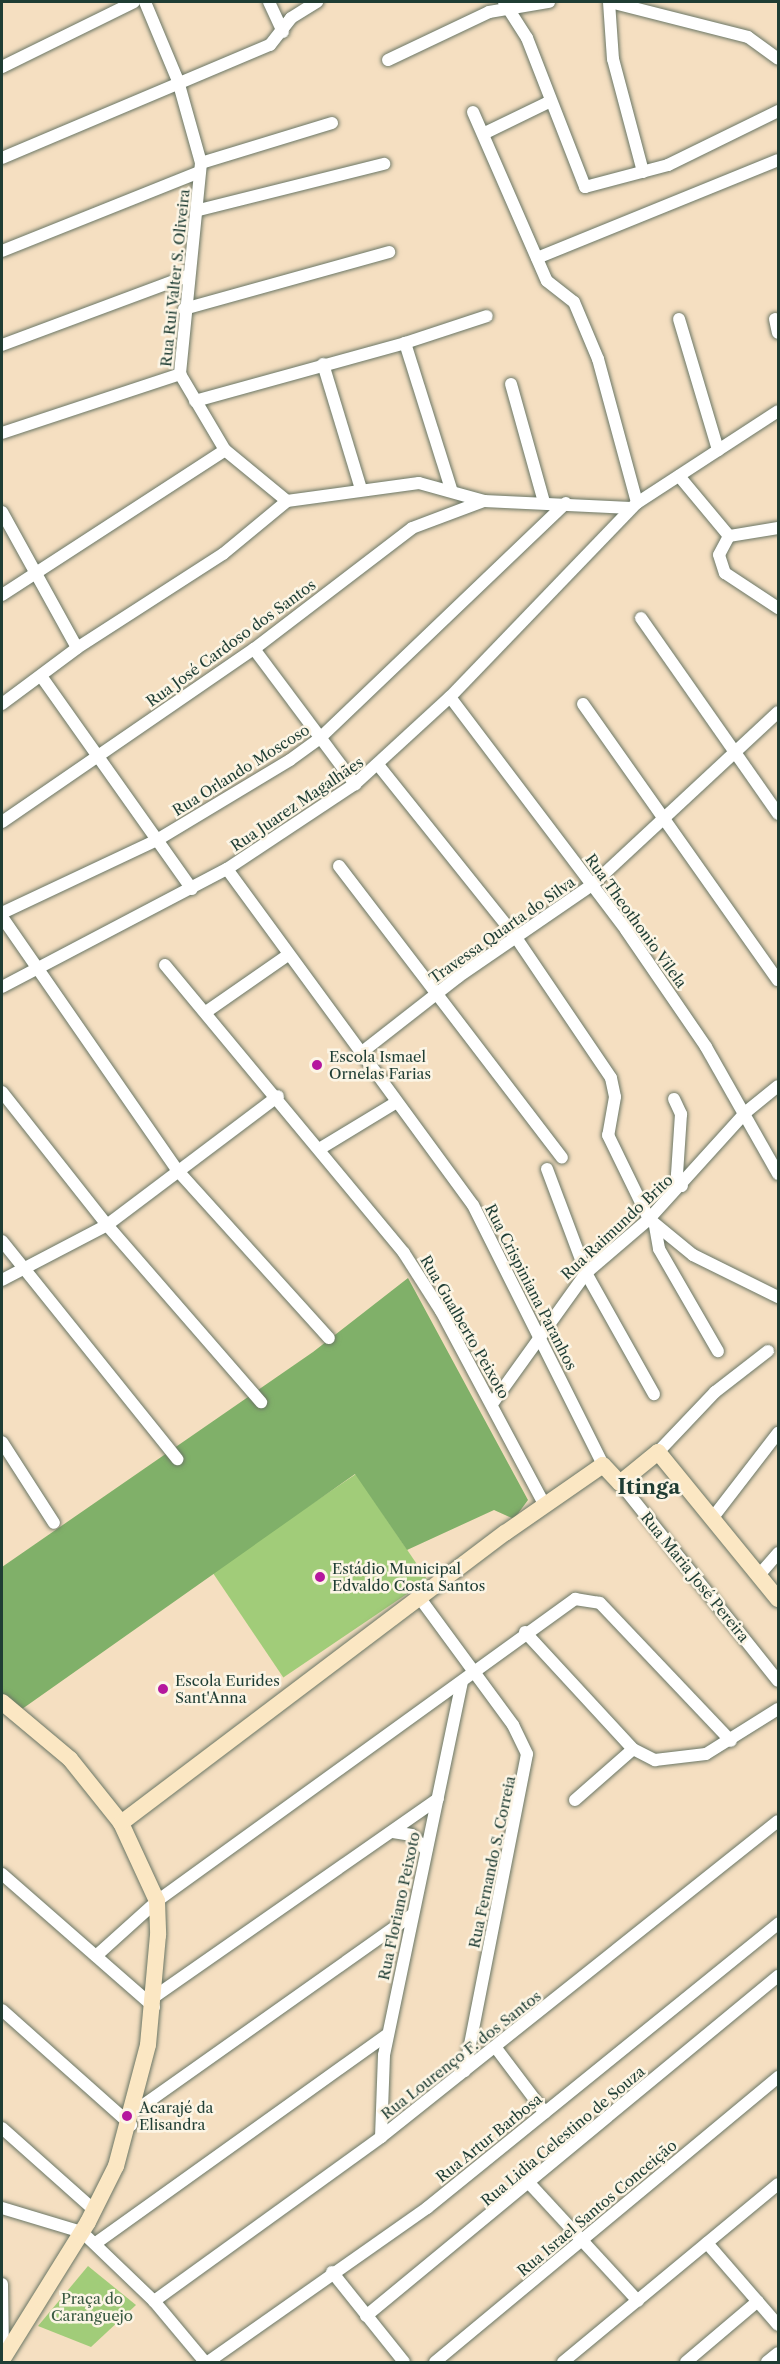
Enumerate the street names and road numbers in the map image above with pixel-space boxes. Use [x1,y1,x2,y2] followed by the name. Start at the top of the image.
[157,188,193,368] street label: Rua Rui Valter S. Oliveira
[143,575,319,711] street label: Rua José Cardoso dos Santos
[169,720,313,820] street label: Rua Orlando Moscoso
[227,753,367,855] street label: Rua Juarez Magalhães
[581,850,691,992] street label: Rua Theothonio Vilela
[426,873,578,987] street label: Travessa Quarta do Silva
[557,1171,677,1283] street label: Rua Raimundo Brito
[481,1201,581,1373] street label: Rua Crispiniana Paranhos
[417,1252,513,1402] street label: Rua Gualberto Peixoto
[637,1508,753,1646] street label: Rua Maria José Pereira
[465,1774,519,1950] street label: Rua Fernando S. Correia
[374,1830,424,1982] street label: Rua Floriano Peixoto
[377,1987,545,2123] street label: Rua Lourenço F. dos Santos
[477,2062,649,2210] street label: Rua Lidia Celestino de Souza
[432,2090,546,2186] street label: Rua Artur Barbosa
[514,2136,680,2280] street label: Rua Israel Santos Conceição

